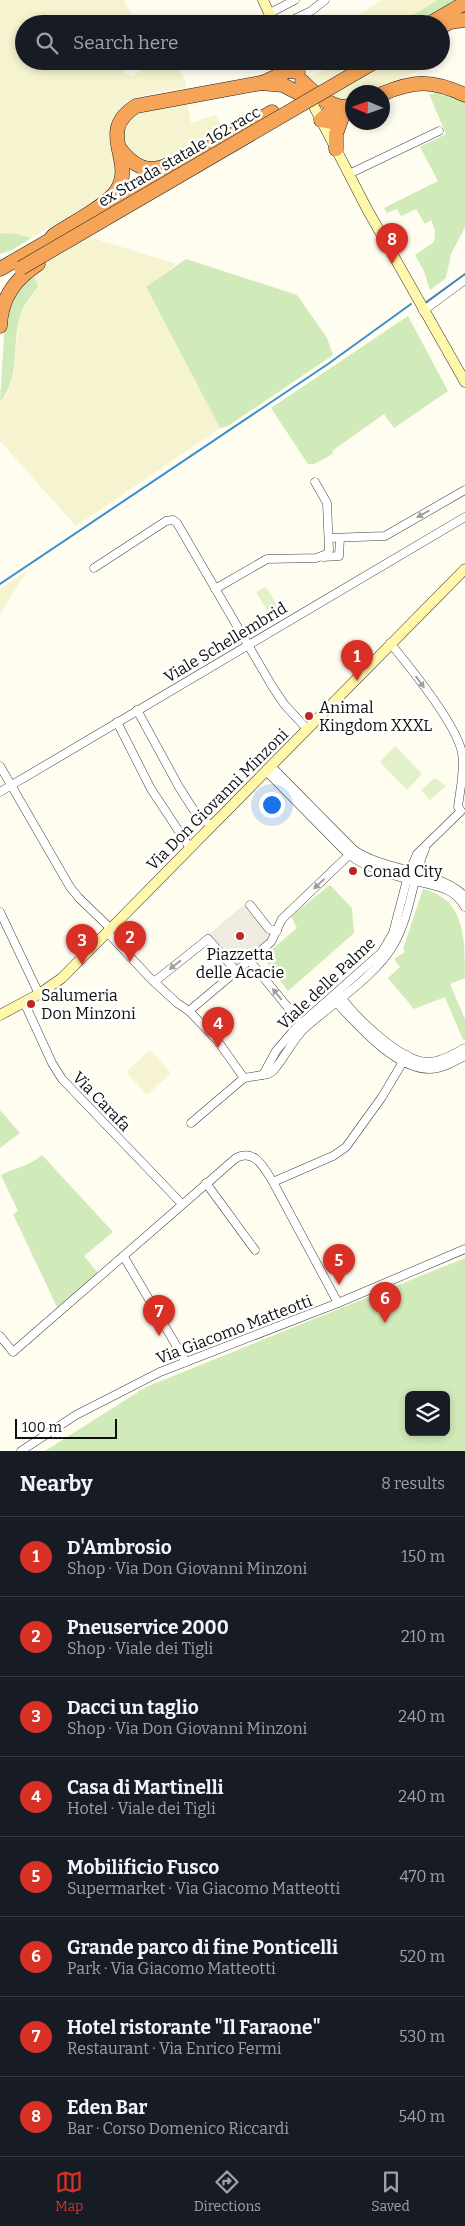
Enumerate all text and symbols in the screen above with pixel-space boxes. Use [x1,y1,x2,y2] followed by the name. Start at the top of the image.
[15,15,450,70] search box
[33,29,61,57] icon: search
[73,31,178,54] text: Search here
[345,85,390,130] north arrow
[95,102,264,211] street label: ex Strada statale 162 racc
[376,223,408,264] pin: 8
[416,510,429,519] one-way arrow
[160,598,291,687] street label: Viale Schellembrid
[341,640,373,681] pin: 1
[415,675,425,689] one-way arrow
[319,698,432,735] place label: Animal Kingdom XXXL
[303,710,315,722] marker: Animal Kingdom XXXL
[143,724,292,874] street label: Via Don Giovanni Minzoni
[259,792,285,818] your location
[363,862,443,881] place label: Conad City
[347,865,359,877] marker: Conad City
[313,878,325,890] one-way arrow
[114,921,146,962] pin: 2
[66,924,98,965] pin: 3
[234,930,246,942] marker: Piazzetta delle Acacie
[274,933,379,1033] street label: Viale delle Palme
[196,945,284,982] place label: Piazzetta delle Acacie
[169,960,182,971] one-way arrow
[41,986,136,1023] place label: Salumeria Don Minzoni
[271,989,283,1001] one-way arrow
[25,998,37,1010] marker: Salumeria Don Minzoni
[202,1007,234,1048] pin: 4
[69,1068,135,1135] street label: Via Carafa
[323,1244,355,1285] pin: 5
[369,1282,401,1323] pin: 6
[154,1291,315,1368] street label: Via Giacomo Matteotti
[143,1295,175,1336] pin: 7
[405,1391,450,1436] map controls
[405,1391,450,1436] button: layers
[15,1416,118,1439] scale bar
[22,1419,62,1436] text: 100 m
[20,1471,93,1497] text: Nearby
[381,1474,445,1493] text: 8 results
[67,1536,172,1559] text: D'Ambrosio
[33,1547,39,1566] text: 1
[401,1547,445,1566] text: 150 m
[67,1559,307,1578] text: Shop · Via Don Giovanni Minzoni
[67,1616,229,1639] text: Pneuservice 2000
[31,1627,41,1646] text: 2
[401,1627,445,1646] text: 210 m
[67,1639,213,1658] text: Shop · Viale dei Tigli
[67,1696,199,1719] text: Dacci un taglio
[31,1707,41,1726] text: 3
[398,1707,445,1726] text: 240 m
[67,1719,307,1738] text: Shop · Via Don Giovanni Minzoni
[67,1776,224,1799] text: Casa di Martinelli
[31,1787,41,1806] text: 4
[398,1787,445,1806] text: 240 m
[67,1799,216,1818] text: Hotel · Viale dei Tigli
[67,1856,219,1879] text: Mobilificio Fusco
[32,1867,40,1886] text: 5
[399,1867,445,1886] text: 470 m
[67,1879,340,1898] text: Supermarket · Via Giacomo Matteotti
[67,1936,338,1959] text: Grande parco di fine Ponticelli
[31,1947,41,1966] text: 6
[399,1947,445,1966] text: 520 m
[67,1959,276,1978] text: Park · Via Giacomo Matteotti
[67,2016,321,2039] text: Hotel ristorante "Il Faraone"
[32,2027,40,2046] text: 7
[399,2027,445,2046] text: 530 m
[67,2039,282,2058] text: Restaurant · Via Enrico Fermi
[67,2096,148,2119] text: Eden Bar
[31,2107,41,2126] text: 8
[398,2107,445,2126] text: 540 m
[67,2119,289,2138] text: Bar · Corso Domenico Riccardi
[55,2168,83,2215] tab: Map
[194,2168,261,2215] tab: Directions
[371,2168,410,2215] tab: Saved

